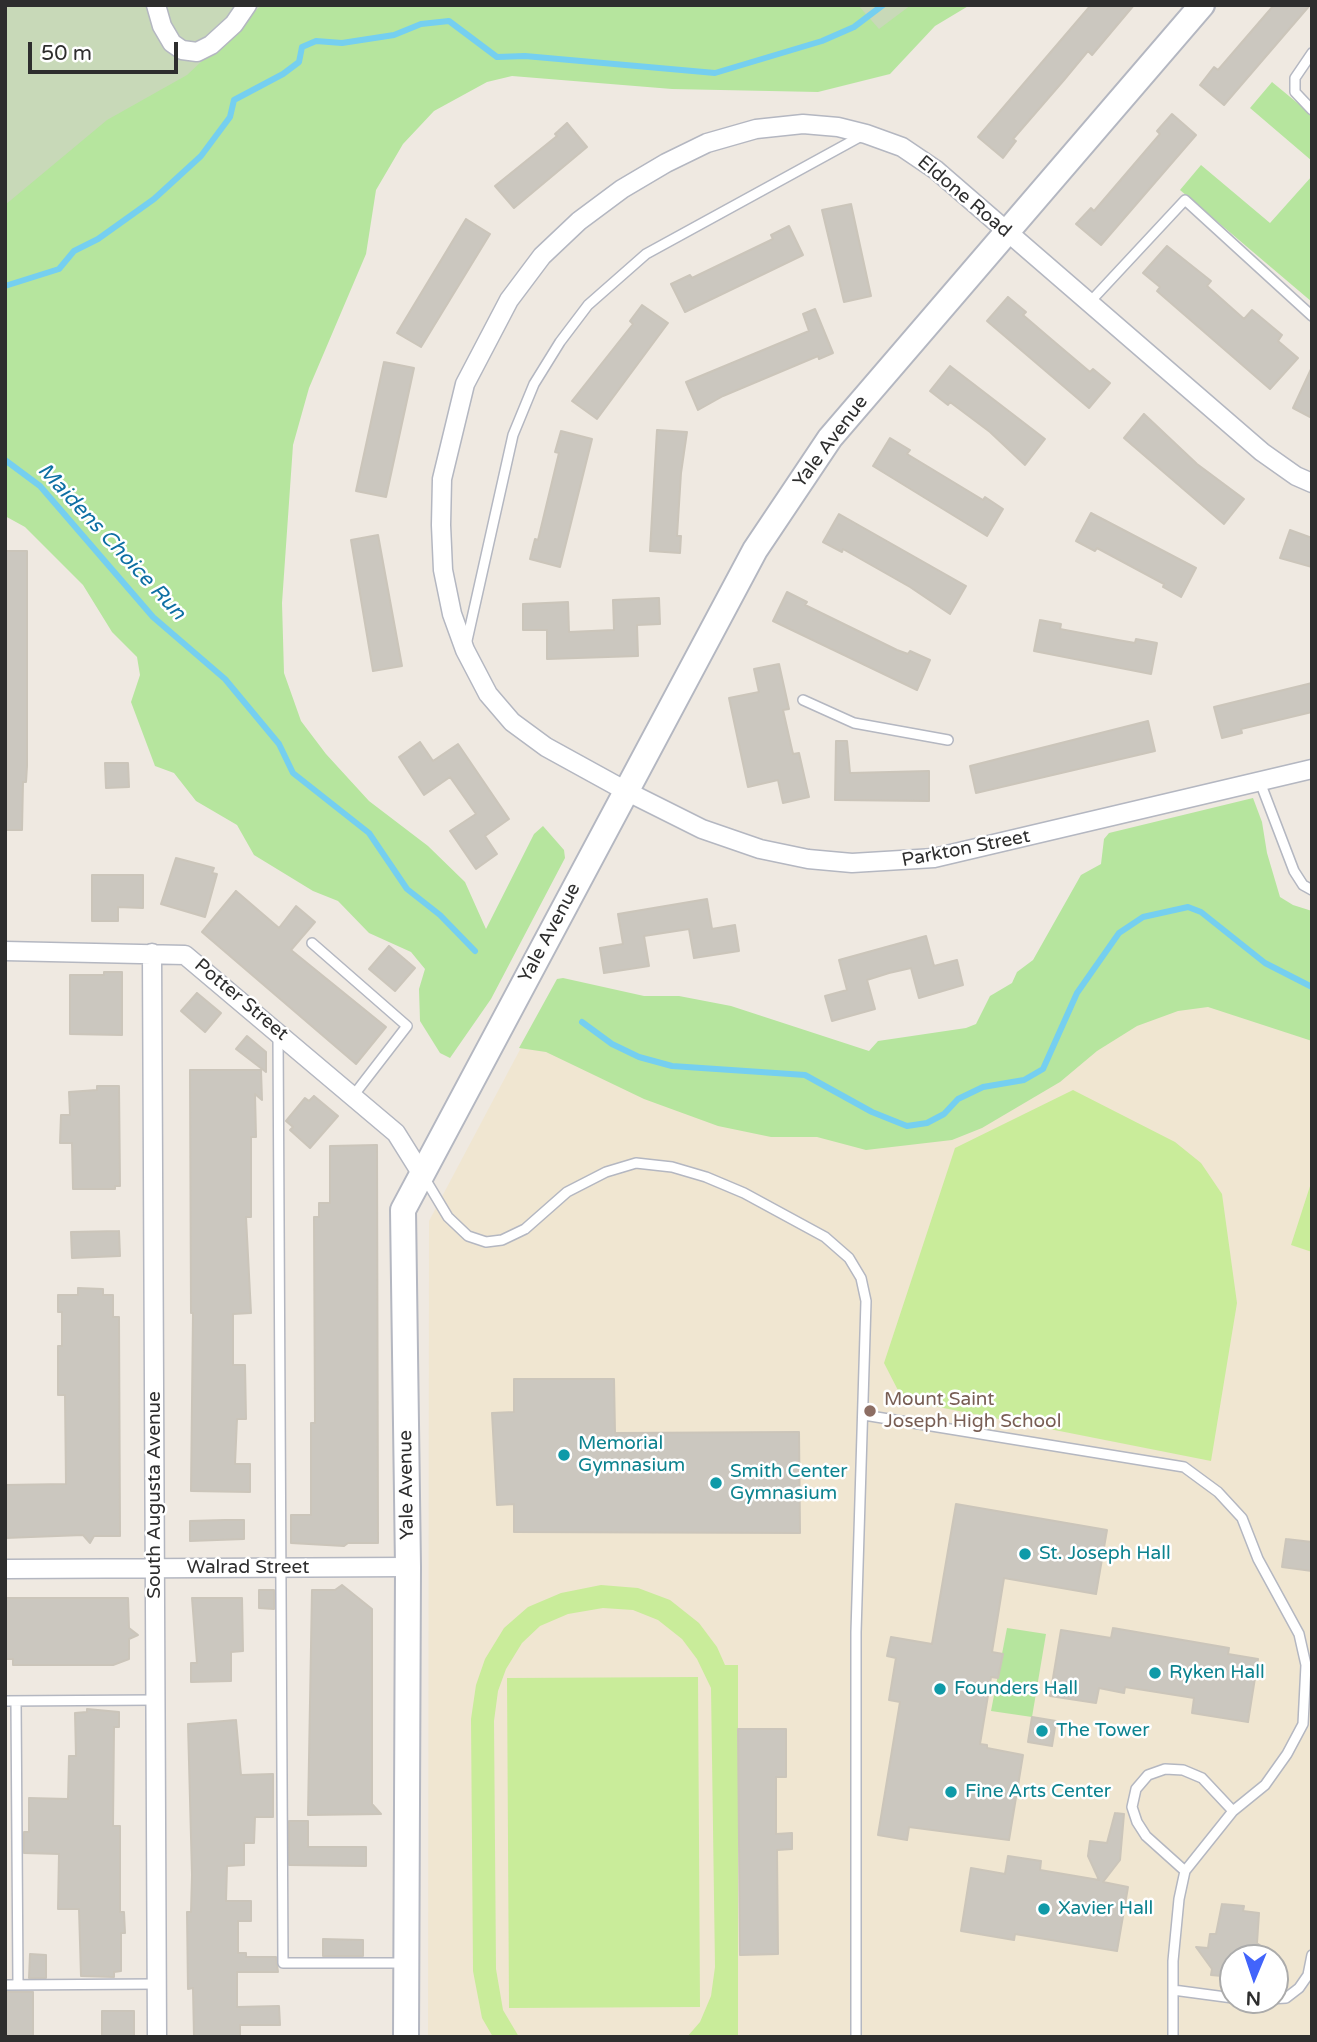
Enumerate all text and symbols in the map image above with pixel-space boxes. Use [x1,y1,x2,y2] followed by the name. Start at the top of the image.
[32,28,182,72] scale bar
[41,41,92,66] text: 50 m
[912,151,1016,243] street label: Eldone Road
[789,391,873,493] street label: Yale Avenue
[32,458,190,626] water label: Maidens Choice Run
[900,825,1032,873] street label: Parkton Street
[514,879,586,987] street label: Yale Avenue
[189,954,293,1046] street label: Potter Street
[884,1389,1061,1433] place label: Mount Saint Joseph High School
[144,1391,166,1599] street label: South Augusta Avenue
[862,1403,878,1419] marker: Mount Saint Joseph High School
[395,1430,419,1540] street label: Yale Avenue
[578,1433,685,1477] place label: Memorial Gymnasium
[556,1447,572,1463] marker: Memorial Gymnasium
[730,1461,848,1505] place label: Smith Center Gymnasium
[708,1475,724,1491] marker: Smith Center Gymnasium
[1039,1543,1171,1565] place label: St. Joseph Hall
[1017,1546,1033,1562] marker: St. Joseph Hall
[186,1557,310,1579] street label: Walrad Street
[1169,1662,1265,1684] place label: Ryken Hall
[1147,1665,1163,1681] marker: Ryken Hall
[954,1678,1078,1700] place label: Founders Hall
[932,1681,948,1697] marker: Founders Hall
[1056,1720,1149,1742] place label: The Tower
[1034,1723,1050,1739] marker: The Tower
[965,1781,1111,1803] place label: Fine Arts Center
[943,1784,959,1800] marker: Fine Arts Center
[1058,1898,1153,1920] place label: Xavier Hall
[1036,1901,1052,1917] marker: Xavier Hall
[1219,1944,1289,2014] north arrow
[1245,1987,1261,2009] text: N

